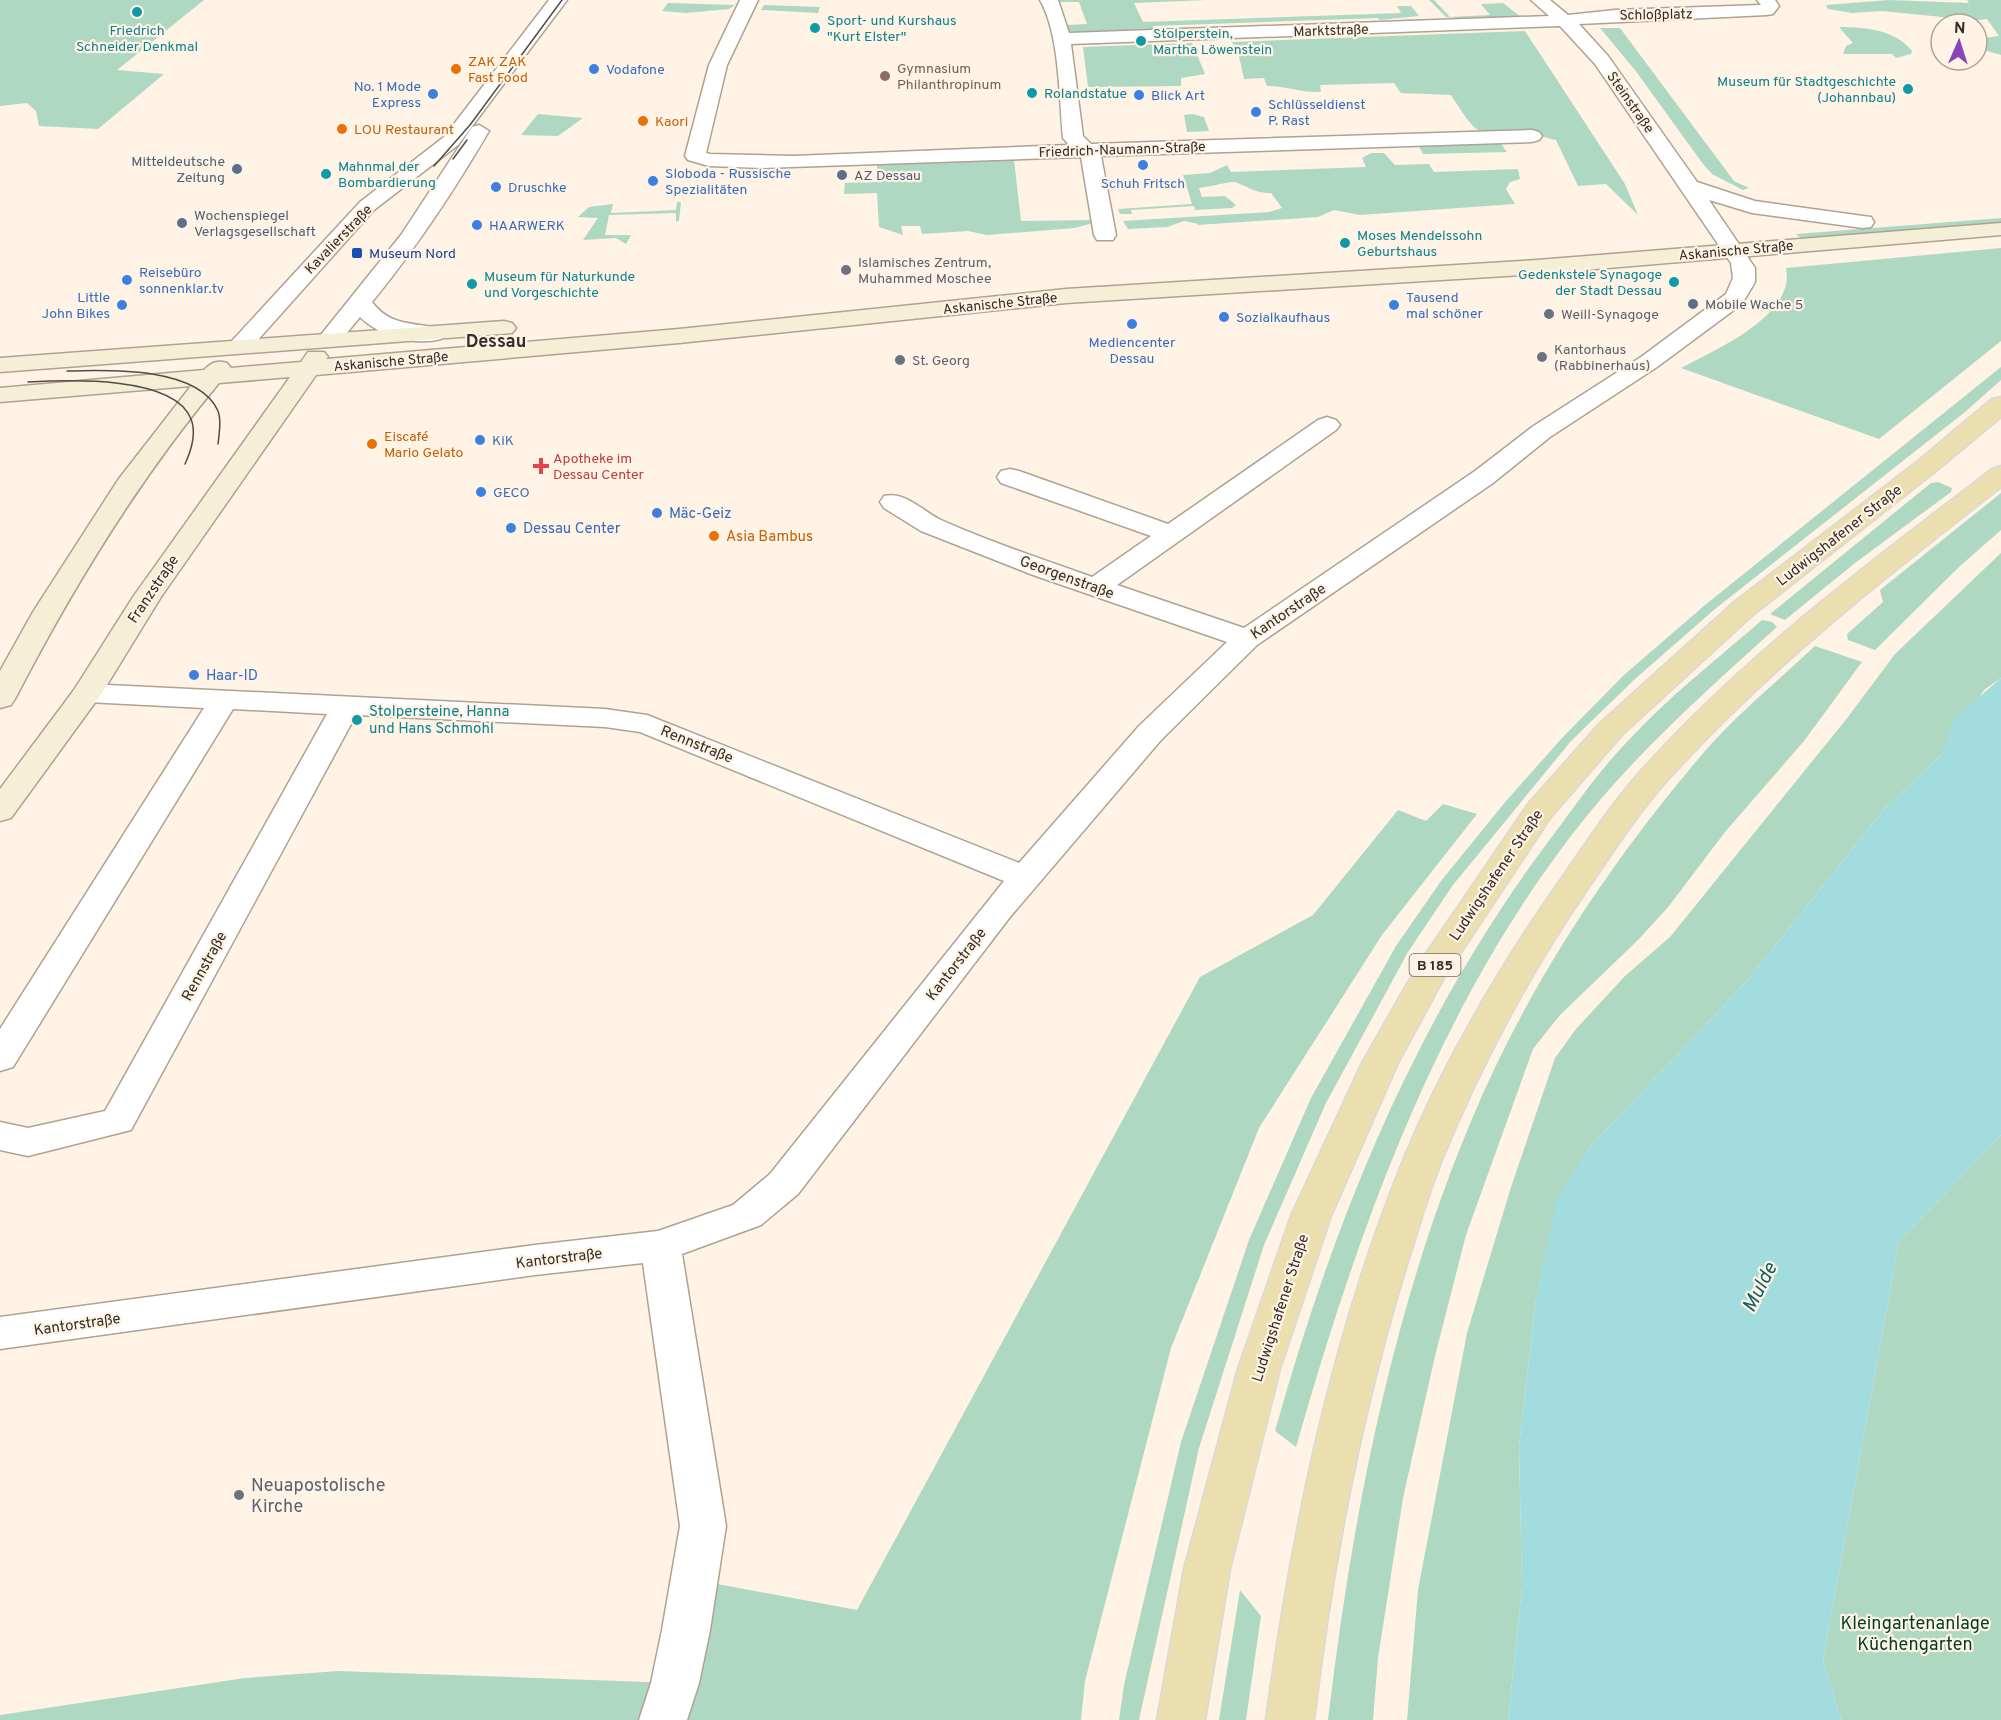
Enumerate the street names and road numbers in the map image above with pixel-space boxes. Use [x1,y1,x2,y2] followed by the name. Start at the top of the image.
[1619,6,1693,25] street label: Schloßplatz
[1293,22,1369,41] street label: Marktstraße
[1602,69,1657,137] street label: Steinstraße
[1038,139,1206,162] street label: Friedrich-Naumann-Straße
[302,202,376,278] street label: Kavalierstraße
[1678,238,1794,265] street label: Askanische Straße
[942,290,1058,319] street label: Askanische Straße
[333,349,449,376] street label: Askanische Straße
[1773,481,1907,591] street label: Ludwigshafener Straße
[124,552,184,628] street label: Franzstraße
[1017,553,1116,604] street label: Georgenstraße
[1247,580,1330,645] street label: Kantorstraße
[657,722,736,769] street label: Rennstraße
[1446,807,1548,945] street label: Ludwigshafener Straße
[923,925,992,1005] street label: Kantorstraße
[178,929,232,1005] street label: Rennstraße
[1410,954,1460,976] road number: B 185
[1249,1232,1314,1385] street label: Ludwigshafener Straße
[515,1245,604,1274] street label: Kantorstraße
[33,1310,122,1341] street label: Kantorstraße

